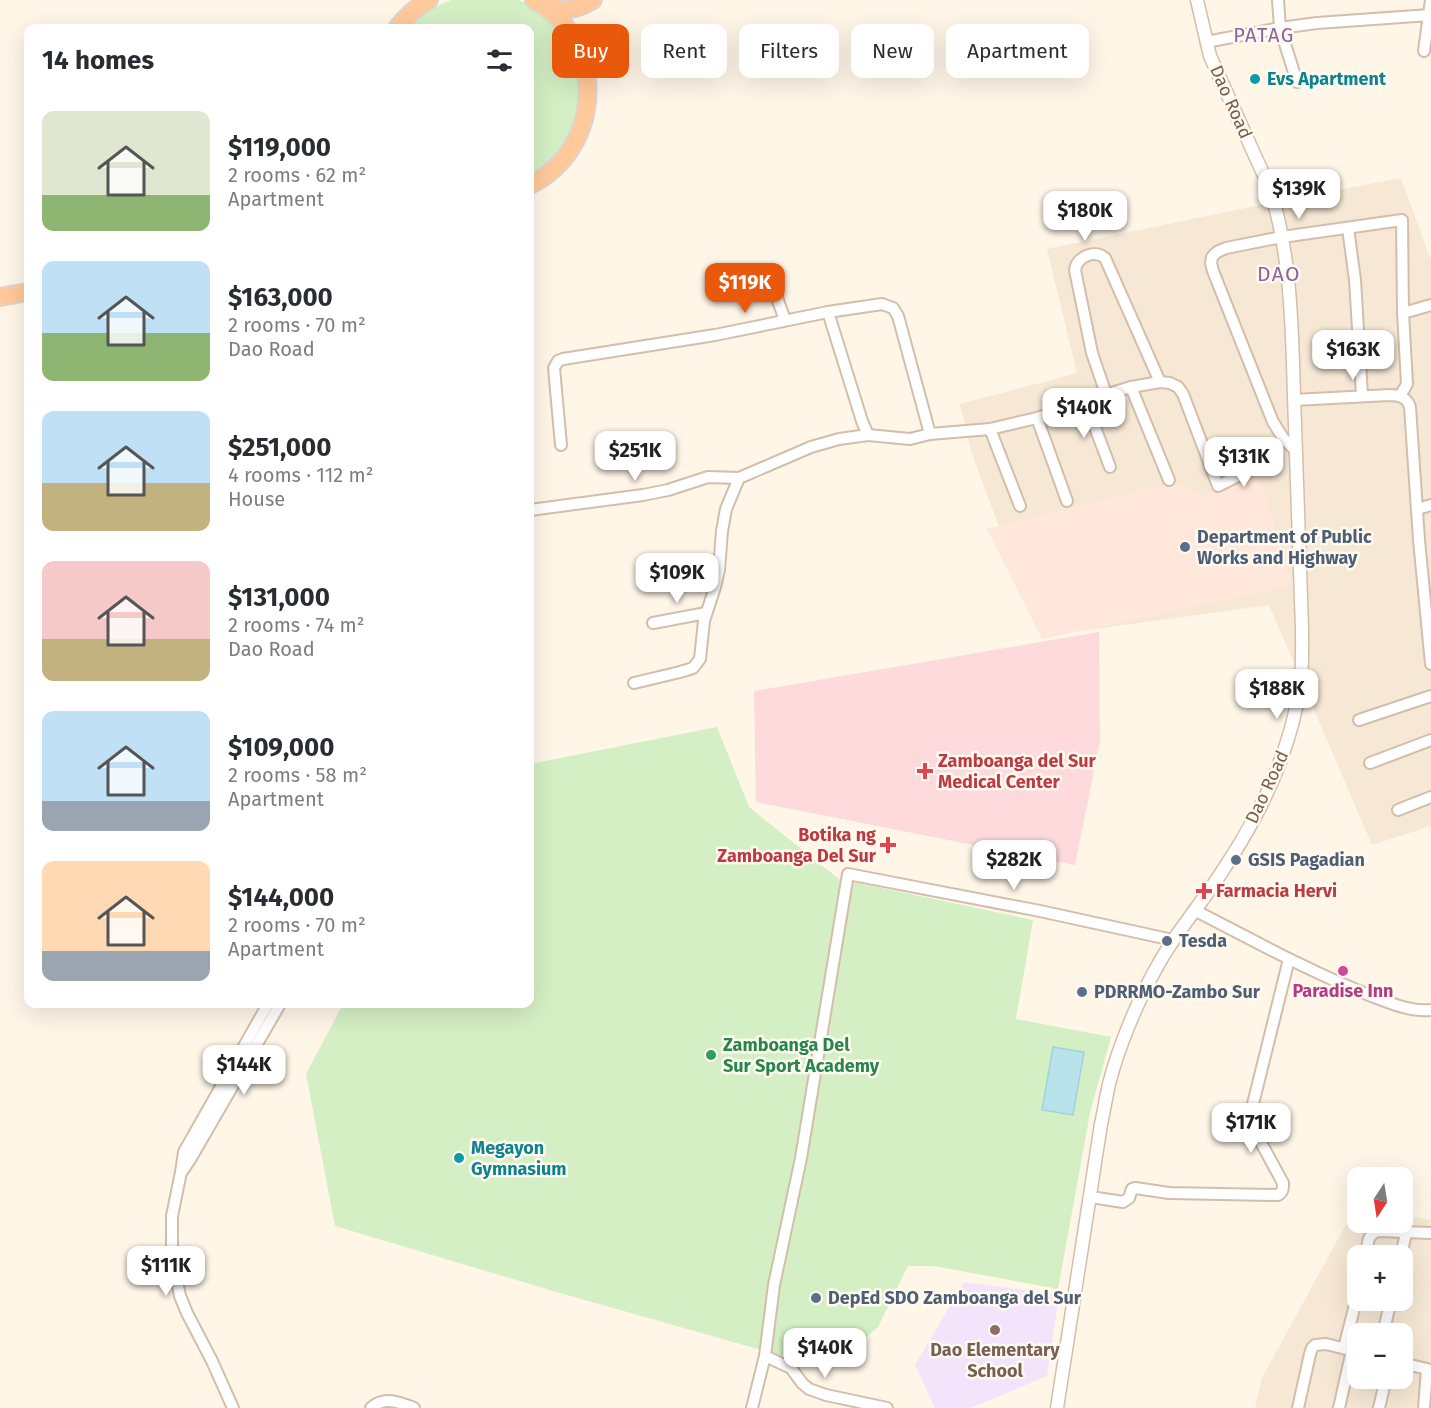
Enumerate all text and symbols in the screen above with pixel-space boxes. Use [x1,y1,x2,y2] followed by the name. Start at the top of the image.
[1233,23,1295,47] district label: PATAG
[552,24,629,78] chip: Buy
[641,24,727,78] chip: Rent
[739,24,839,78] chip: Filters
[851,24,934,78] chip: New
[946,24,1089,78] chip: Apartment
[483,44,516,77] icon: filters
[42,45,154,76] text: 14 homes
[1205,62,1257,142] street label: Dao Road
[1267,68,1387,90] place label: Evs Apartment
[1248,72,1262,86] marker: Evs Apartment
[228,132,331,163] text: $119,000
[90,135,162,207] icon: home
[228,163,366,187] text: 2 rooms · 62 m²
[1257,169,1341,220] pin: $139K
[1272,176,1326,200] text: $139K
[228,187,324,211] text: Apartment
[1043,191,1127,242] pin: $180K
[1057,198,1113,222] text: $180K
[1257,261,1301,287] district label: DAO
[703,263,787,314] pin: $119K
[719,270,771,294] text: $119K
[228,282,333,313] text: $163,000
[90,285,162,357] icon: home
[228,313,366,337] text: 2 rooms · 70 m²
[1311,330,1395,381] pin: $163K
[228,337,315,361] text: Dao Road
[1326,337,1380,361] text: $163K
[1042,388,1126,439] pin: $140K
[1056,395,1112,419] text: $140K
[593,431,677,482] pin: $251K
[228,432,331,463] text: $251,000
[90,435,162,507] icon: home
[1202,437,1286,488] pin: $131K
[609,438,661,462] text: $251K
[1218,444,1270,468] text: $131K
[228,463,374,487] text: 4 rooms · 112 m²
[228,487,285,511] text: House
[1197,526,1372,569] place label: Department of Public Works and Highway
[1178,540,1192,554] marker: Department of Public Works and Highway
[635,553,719,604] pin: $109K
[650,560,704,584] text: $109K
[228,582,330,613] text: $131,000
[90,585,162,657] icon: home
[228,613,365,637] text: 2 rooms · 74 m²
[228,637,315,661] text: Dao Road
[1235,669,1319,720] pin: $188K
[1249,676,1305,700] text: $188K
[228,732,334,763] text: $109,000
[90,735,162,807] icon: home
[1241,747,1293,827] street label: Dao Road
[938,750,1097,793] place label: Zamboanga del Sur Medical Center
[916,762,934,780] marker: Zamboanga del Sur Medical Center
[228,763,367,787] text: 2 rooms · 58 m²
[228,787,324,811] text: Apartment
[717,824,877,867] place label: Botika ng Zamboanga Del Sur
[881,838,895,852] marker: Botika ng Zamboanga Del Sur
[972,840,1056,891] pin: $282K
[986,847,1042,871] text: $282K
[1248,849,1365,871] place label: GSIS Pagadian
[1229,853,1243,867] marker: GSIS Pagadian
[1216,880,1337,902] place label: Farmacia Hervi
[228,882,334,913] text: $144,000
[1197,884,1211,898] marker: Farmacia Hervi
[90,885,162,957] icon: home
[228,913,366,937] text: 2 rooms · 70 m²
[1179,930,1227,952] place label: Tesda
[1160,934,1174,948] marker: Tesda
[228,937,324,961] text: Apartment
[1336,964,1350,978] marker: Paradise Inn
[1293,980,1394,1002] place label: Paradise Inn
[1094,981,1261,1003] place label: PDRRMO-Zambo Sur
[1075,985,1089,999] marker: PDRRMO-Zambo Sur
[723,1034,880,1077] place label: Zamboanga Del Sur Sport Academy
[202,1045,286,1096] pin: $144K
[704,1048,718,1062] marker: Zamboanga Del Sur Sport Academy
[217,1052,271,1076] text: $144K
[1209,1103,1293,1154] pin: $171K
[1226,1110,1276,1134] text: $171K
[471,1137,567,1180] place label: Megayon Gymnasium
[452,1151,466,1165] marker: Megayon Gymnasium
[1347,1167,1413,1233] north arrow
[1347,1167,1413,1389] map controls
[1347,1245,1413,1311] button: +
[124,1246,208,1297] pin: $111K
[141,1253,191,1277] text: $111K
[828,1287,1082,1309] place label: DepEd SDO Zamboanga del Sur
[809,1291,823,1305] marker: DepEd SDO Zamboanga del Sur
[988,1323,1002,1337] marker: Dao Elementary School
[1347,1323,1413,1389] button: −
[783,1328,867,1379] pin: $140K
[797,1335,853,1359] text: $140K
[930,1339,1060,1382] place label: Dao Elementary School

